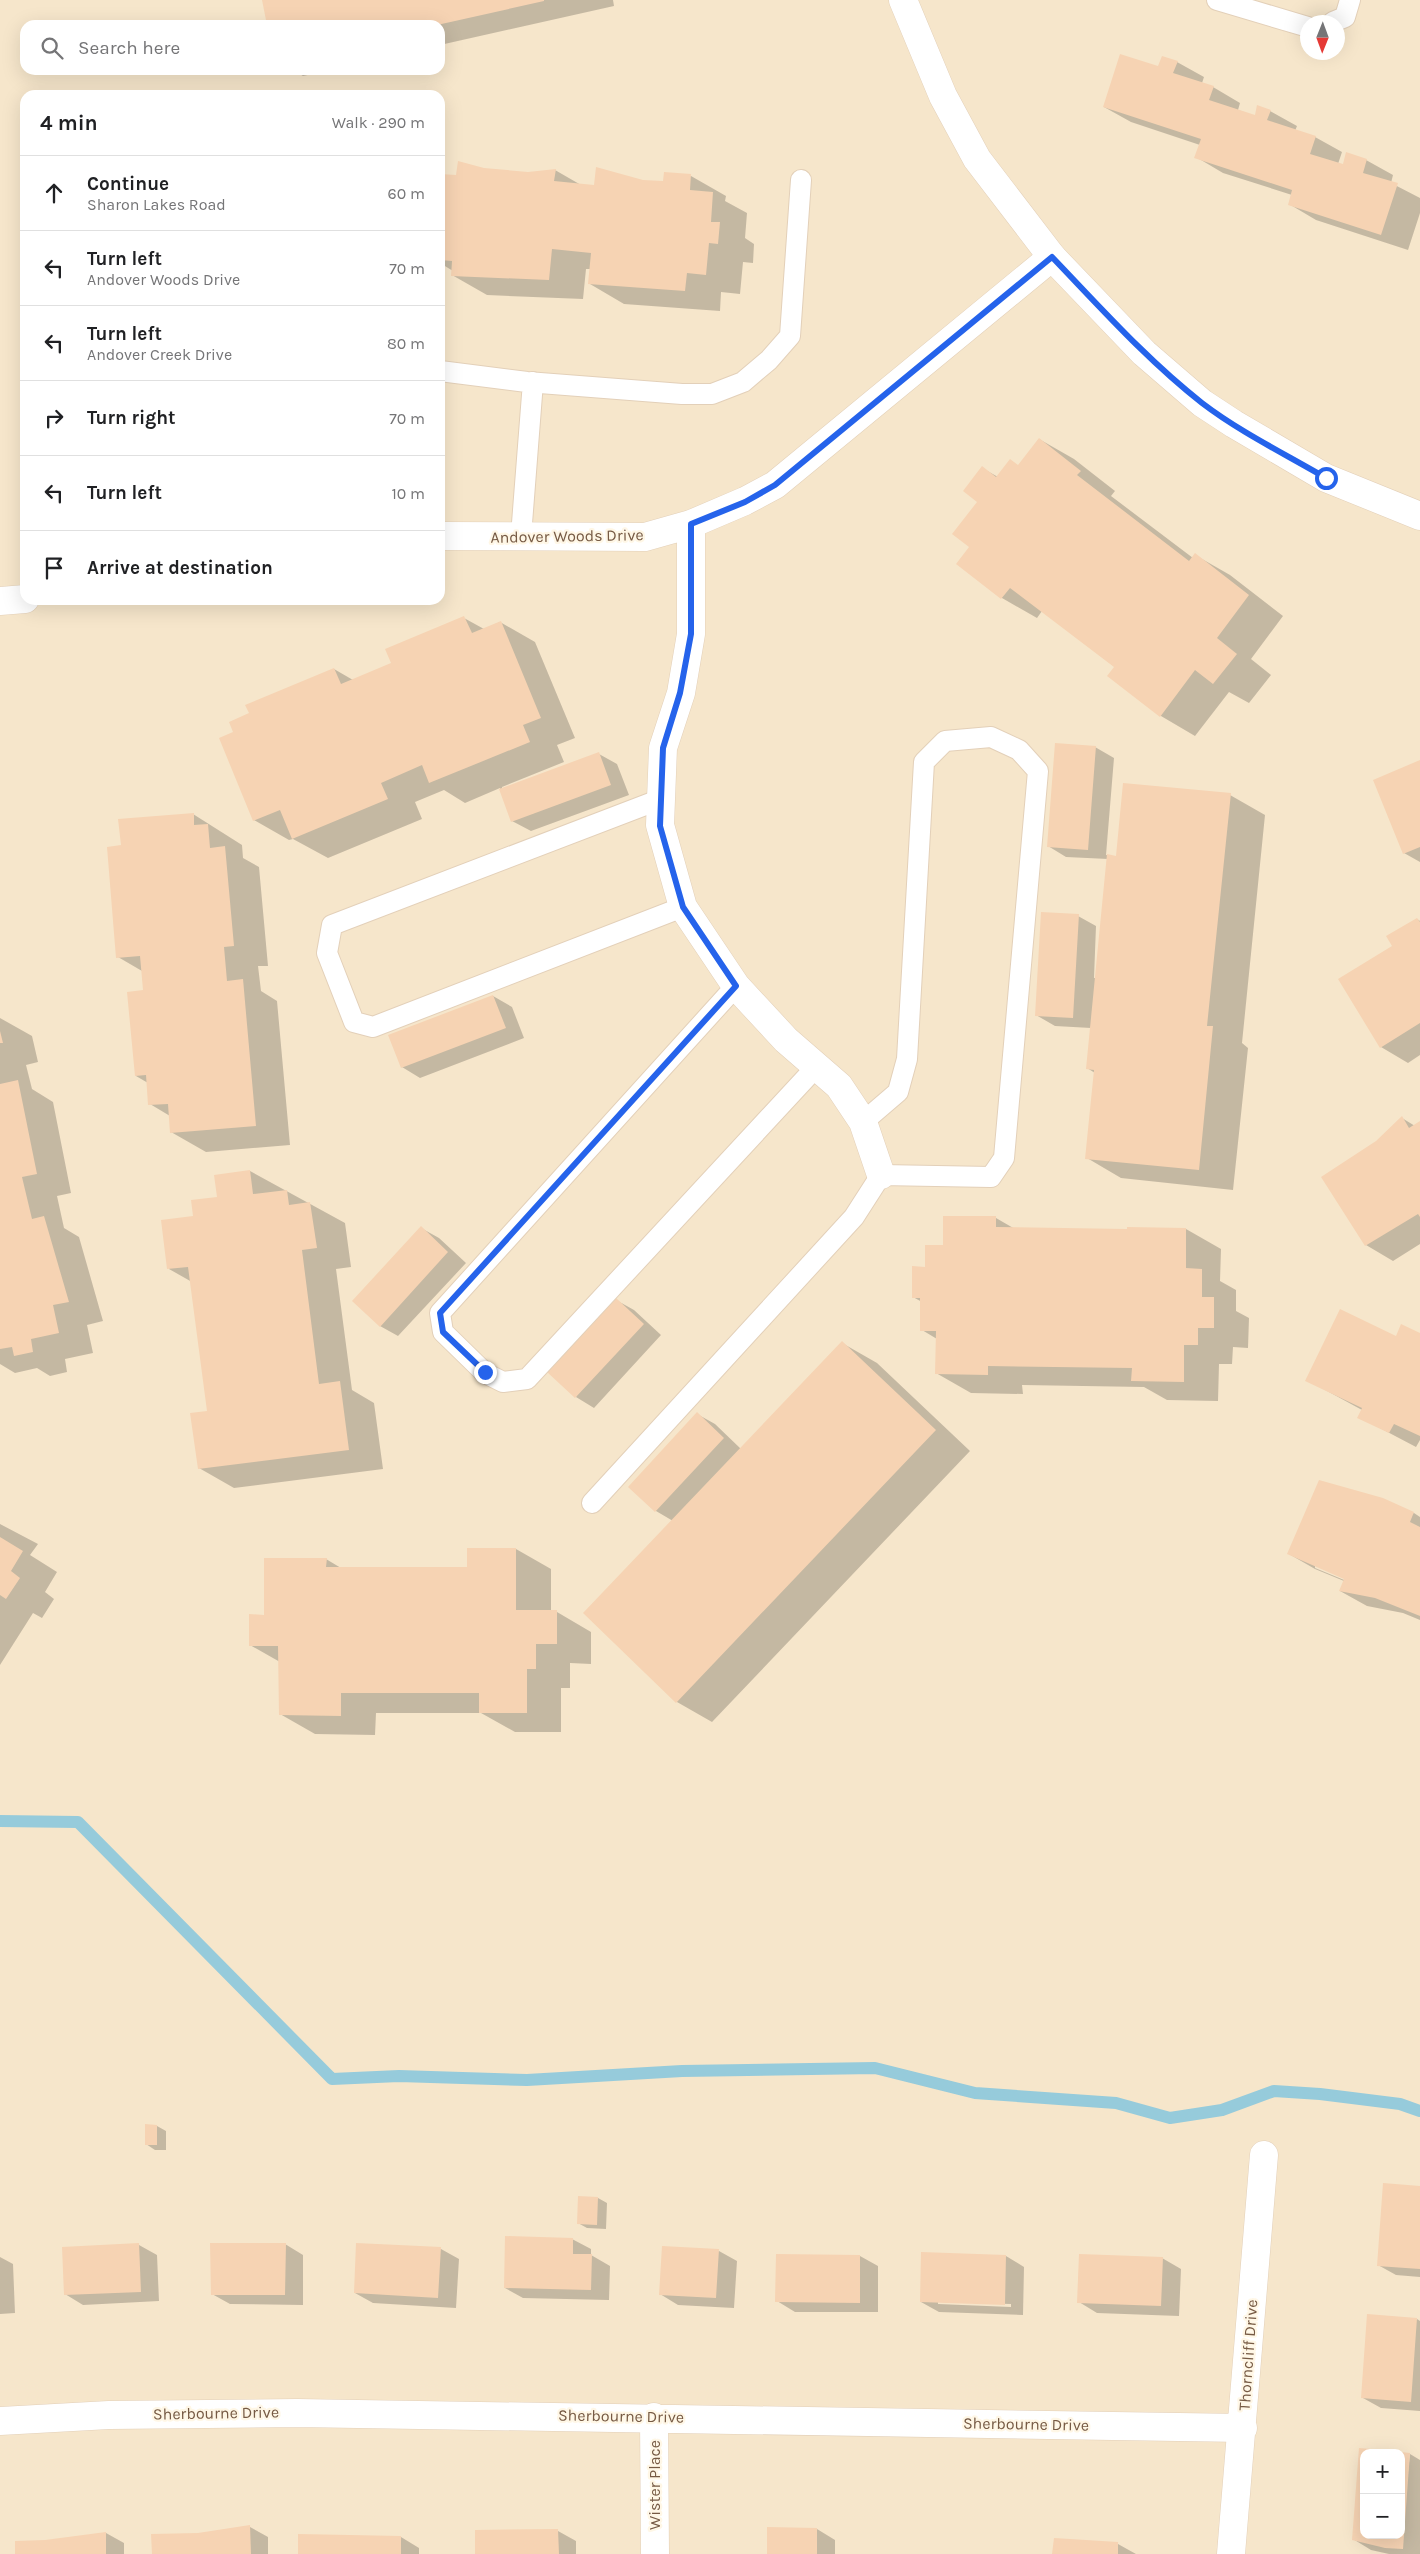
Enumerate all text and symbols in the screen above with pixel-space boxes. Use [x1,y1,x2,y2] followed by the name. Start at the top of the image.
[1300,15,1345,60] north arrow
[20,20,445,75] search box
[38,34,66,62] icon: search
[78,37,180,59] text: Search here
[40,111,98,135] text: 4 min
[332,113,425,132] text: Walk · 290 m
[87,173,169,195] text: Continue
[40,179,68,207] icon: ahead
[388,184,425,203] text: 60 m
[87,195,226,214] text: Sharon Lakes Road
[87,248,162,270] text: Turn left
[40,254,68,282] icon: left
[389,259,425,278] text: 70 m
[87,270,240,289] text: Andover Woods Drive
[87,323,162,345] text: Turn left
[40,329,68,357] icon: left
[387,334,425,353] text: 80 m
[87,345,232,364] text: Andover Creek Drive
[40,404,68,432] icon: right
[87,407,176,429] text: Turn right
[389,409,425,428] text: 70 m
[1315,467,1338,490] route start
[40,479,68,507] icon: left
[87,482,162,504] text: Turn left
[391,484,425,503] text: 10 m
[490,525,644,547] street label: Andover Woods Drive
[40,554,68,582] icon: arrive
[87,557,273,579] text: Arrive at destination
[474,1361,497,1384] route end
[1235,2299,1261,2411] street label: Thorncliff Drive
[153,2402,279,2424] street label: Sherbourne Drive
[558,2405,684,2427] street label: Sherbourne Drive
[963,2413,1089,2435] street label: Sherbourne Drive
[645,2440,664,2530] street label: Wister Place
[1360,2449,1405,2539] map controls
[1360,2449,1405,2494] button: +
[1360,2494,1405,2539] button: −

